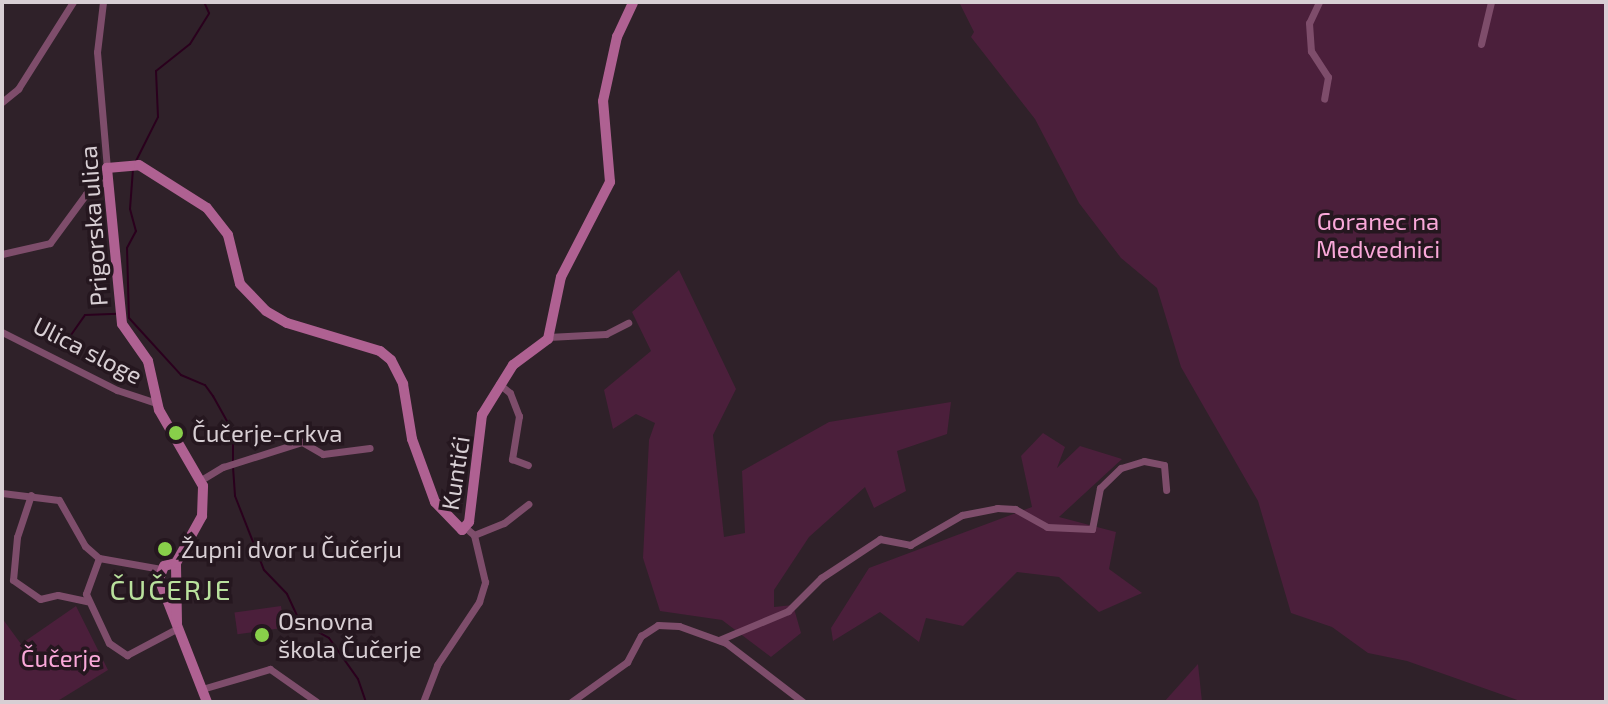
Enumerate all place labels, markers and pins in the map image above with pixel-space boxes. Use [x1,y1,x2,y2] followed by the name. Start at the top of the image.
[192,419,342,447] place label: Čučerje-crkva
[167,424,185,442] marker: Čučerje-crkva
[181,535,402,563] place label: Župni dvor u Čučerju
[156,540,174,558] marker: Župni dvor u Čučerju
[278,607,422,663] place label: Osnovna škola Čučerje
[253,626,271,644] marker: Osnovna škola Čučerje

